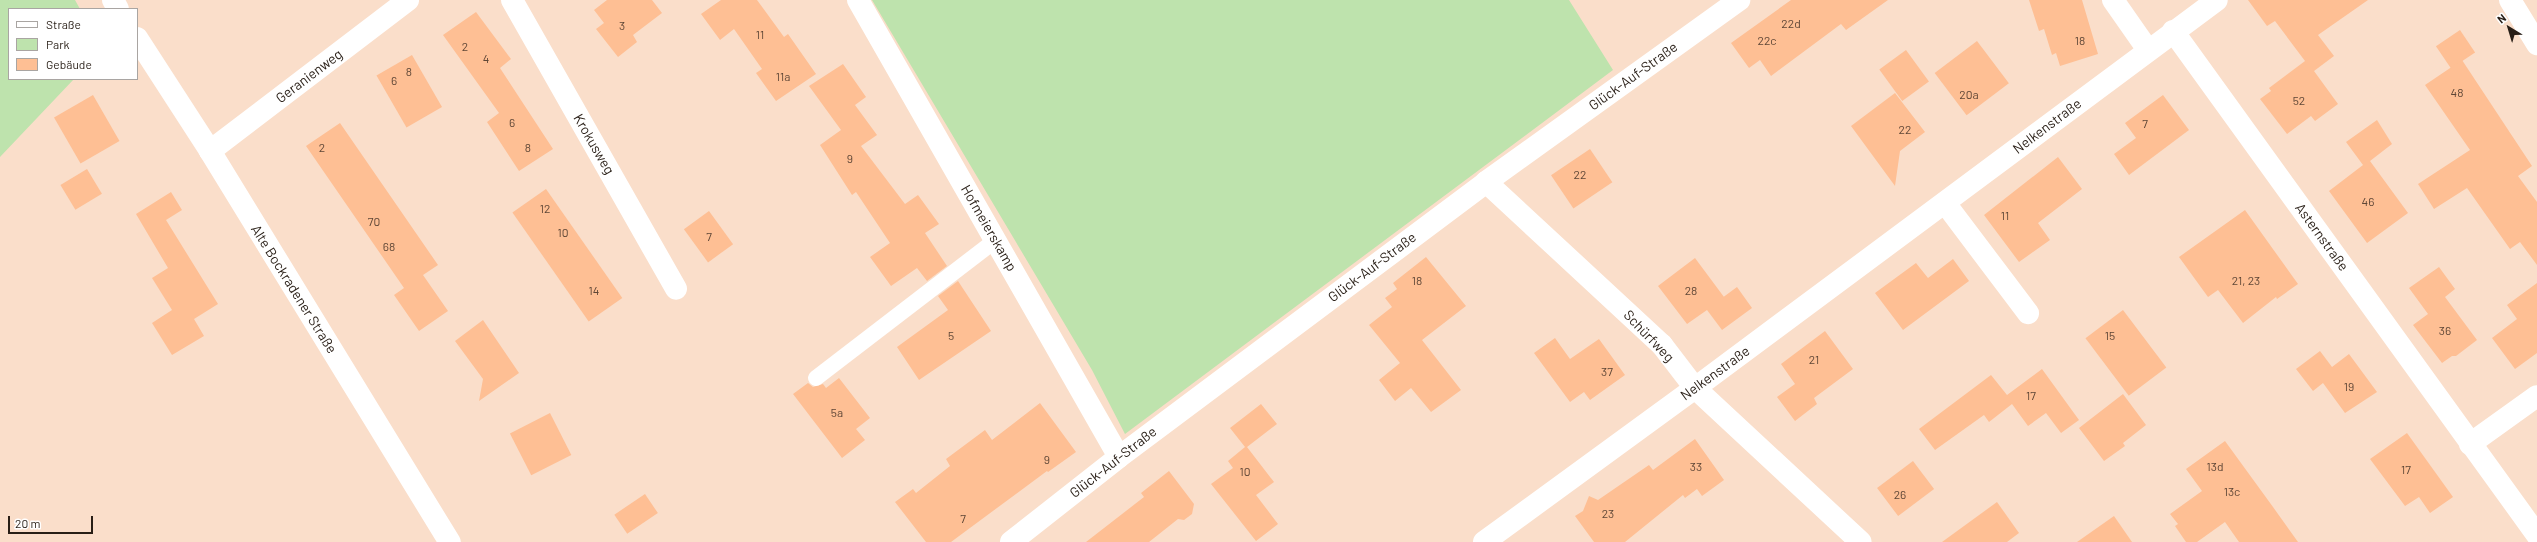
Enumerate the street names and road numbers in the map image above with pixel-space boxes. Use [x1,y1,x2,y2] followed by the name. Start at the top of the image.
[1585,38,1681,114] street label: Glück-Auf-Straße
[272,46,346,106] street label: Geranienweg
[2010,95,2084,157] street label: Nelkenstraße
[570,111,618,177] street label: Krokusweg
[958,182,1020,274] street label: Hofmeierskamp
[2292,200,2352,274] street label: Asternstraße
[248,222,340,356] street label: Alte Bockradener Straße
[1325,229,1419,305] street label: Glück-Auf-Straße
[1620,307,1678,365] street label: Schürfweg
[1677,342,1753,404] street label: Nelkenstraße
[1066,423,1160,501] street label: Glück-Auf-Straße

